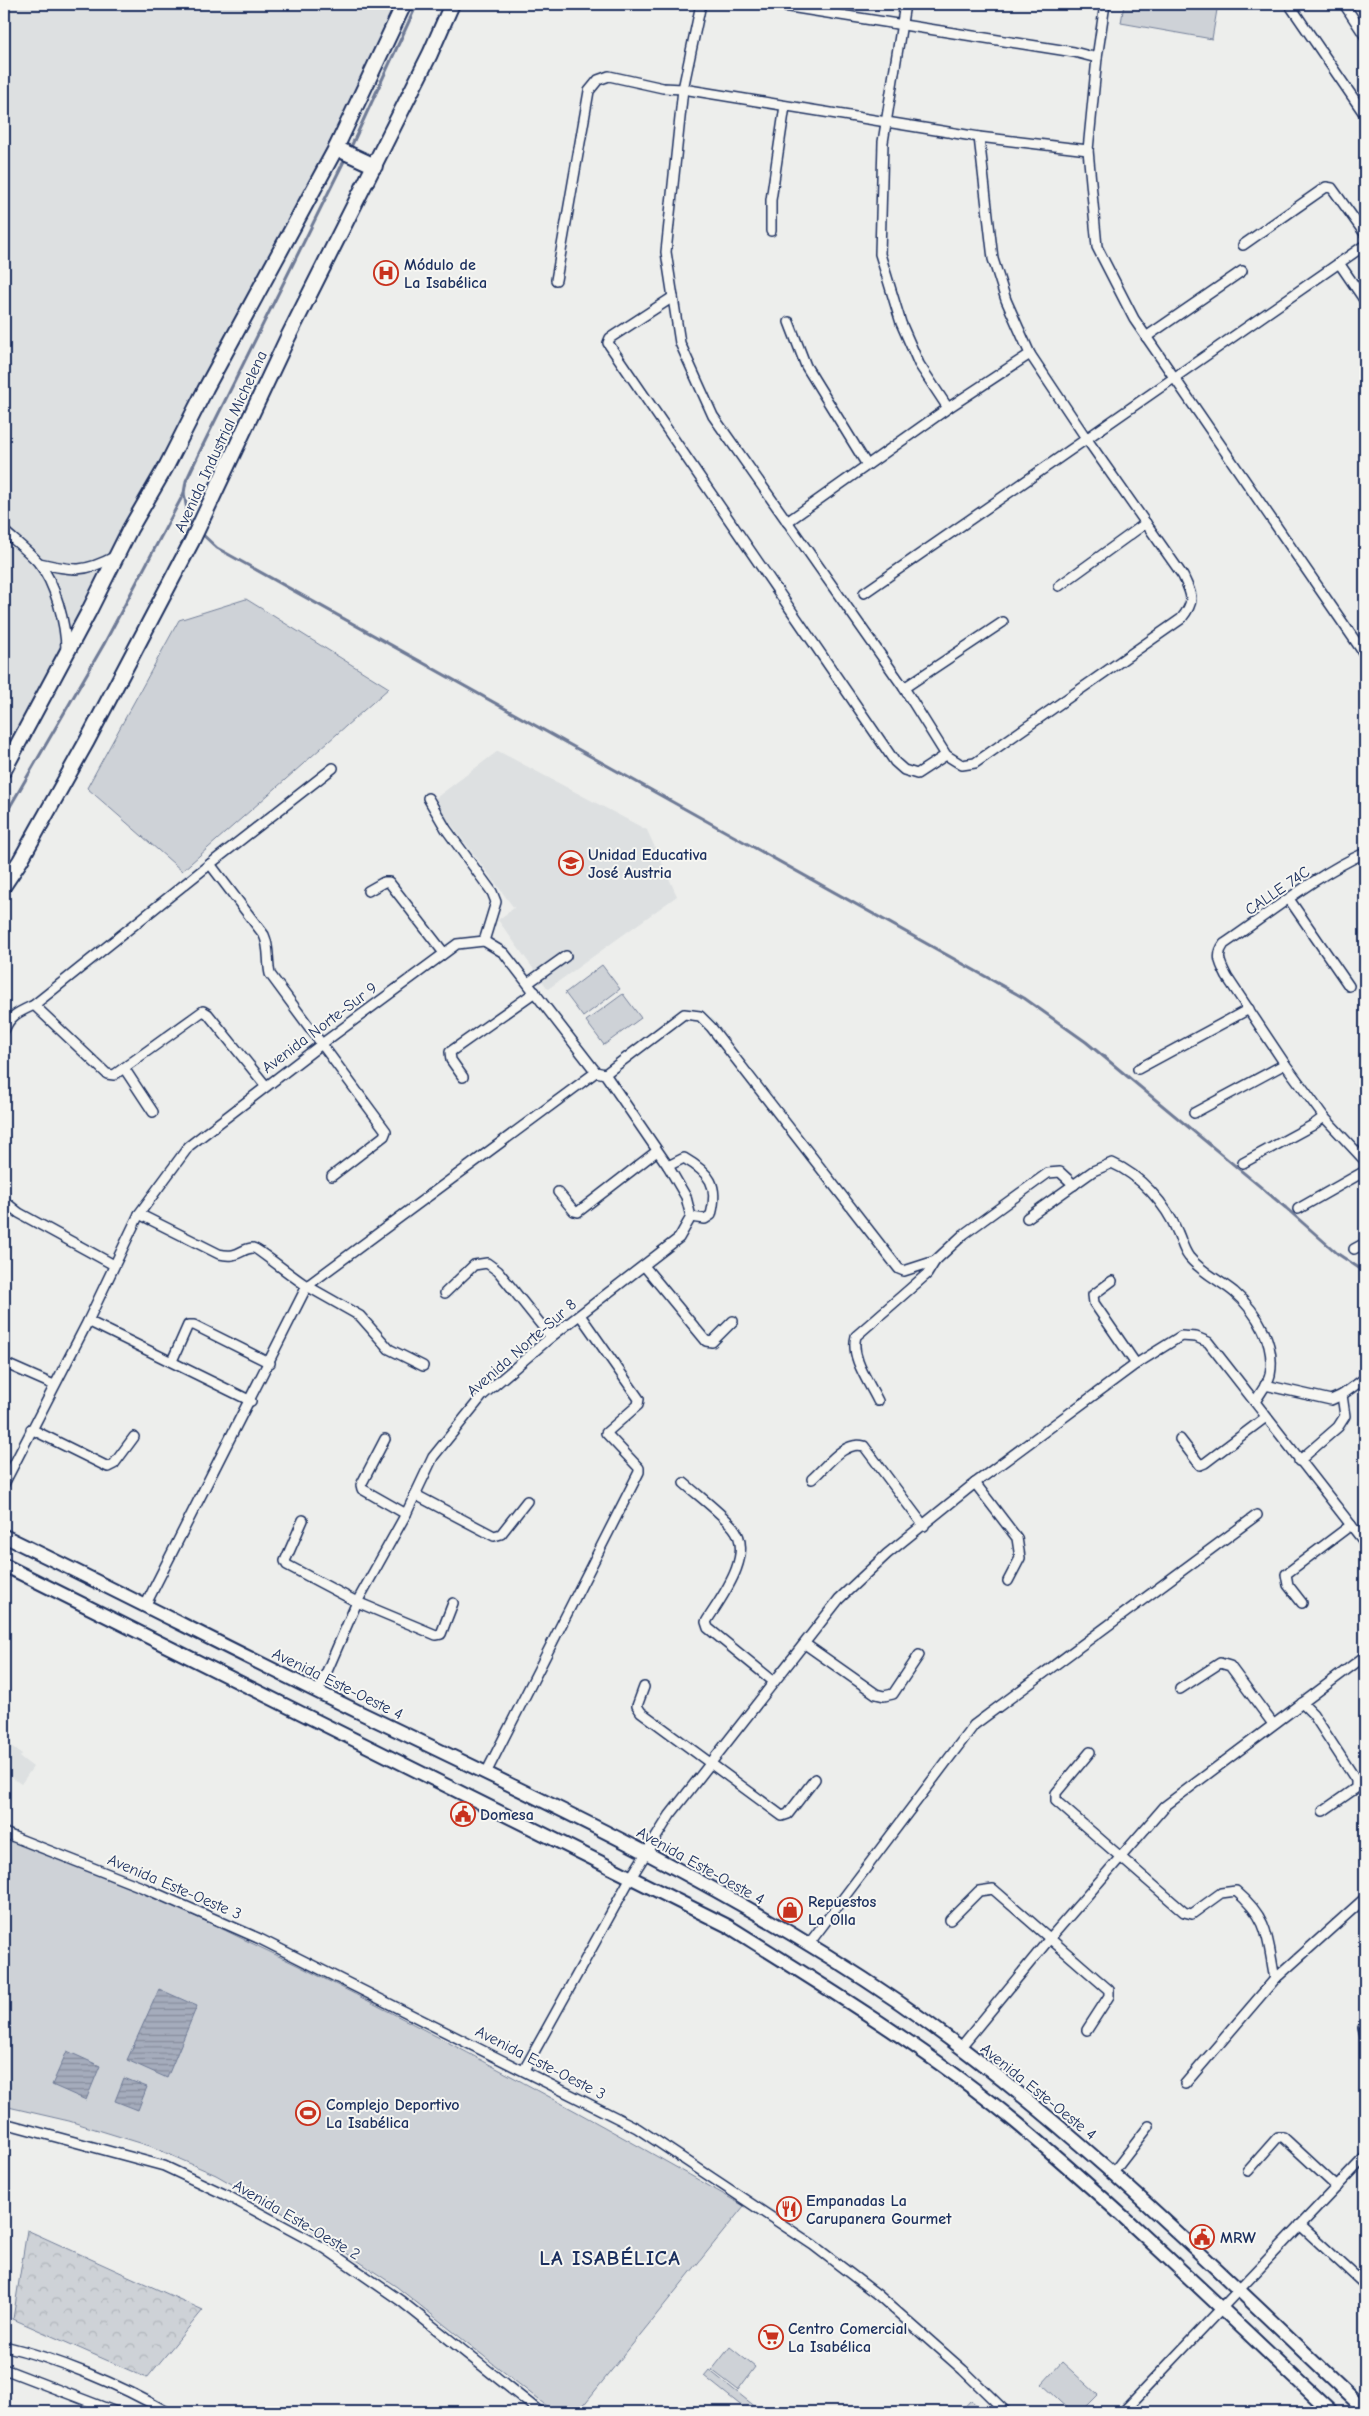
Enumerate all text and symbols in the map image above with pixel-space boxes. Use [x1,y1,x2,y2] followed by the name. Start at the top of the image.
[404,256,487,292] place label: Módulo de La Isabélica
[373,260,399,286] hospital icon: Módulo de La Isabélica
[171,348,271,535] street label: Avenida Industrial Michelena
[588,846,707,882] place label: Unidad Educativa José Austria
[558,850,584,876] school or university icon: Unidad Educativa José Austria
[1242,863,1313,919] street label: CALLE 74C
[259,979,381,1077] street label: Avenida Norte-Sur 9
[463,1295,580,1400] street label: Avenida Norte-Sur 8
[269,1644,406,1723] street label: Avenida Este-Oeste 4
[450,1801,476,1827] public building icon: Domesa
[480,1806,534,1824] place label: Domesa
[633,1823,768,1908] street label: Avenida Este-Oeste 4
[105,1851,244,1923] street label: Avenida Este-Oeste 3
[808,1893,877,1929] place label: Repuestos La Olla
[777,1897,803,1923] shop icon: Repuestos La Olla
[472,2022,609,2104] street label: Avenida Este-Oeste 3
[977,2040,1100,2144] street label: Avenida Este-Oeste 4
[326,2096,460,2132] place label: Complejo Deportivo La Isabélica
[295,2100,321,2126] sports icon: Complejo Deportivo La Isabélica
[230,2176,363,2264] street label: Avenida Este-Oeste 2
[806,2192,952,2228] place label: Empanadas La Carupanera Gourmet
[776,2196,802,2222] restaurant icon: Empanadas La Carupanera Gourmet
[1189,2224,1215,2250] public building icon: MRW
[1220,2229,1256,2247] place label: MRW
[539,2246,681,2270] district label: LA ISABÉLICA
[788,2320,907,2356] place label: Centro Comercial La Isabélica
[758,2324,784,2350] supermarket icon: Centro Comercial La Isabélica

